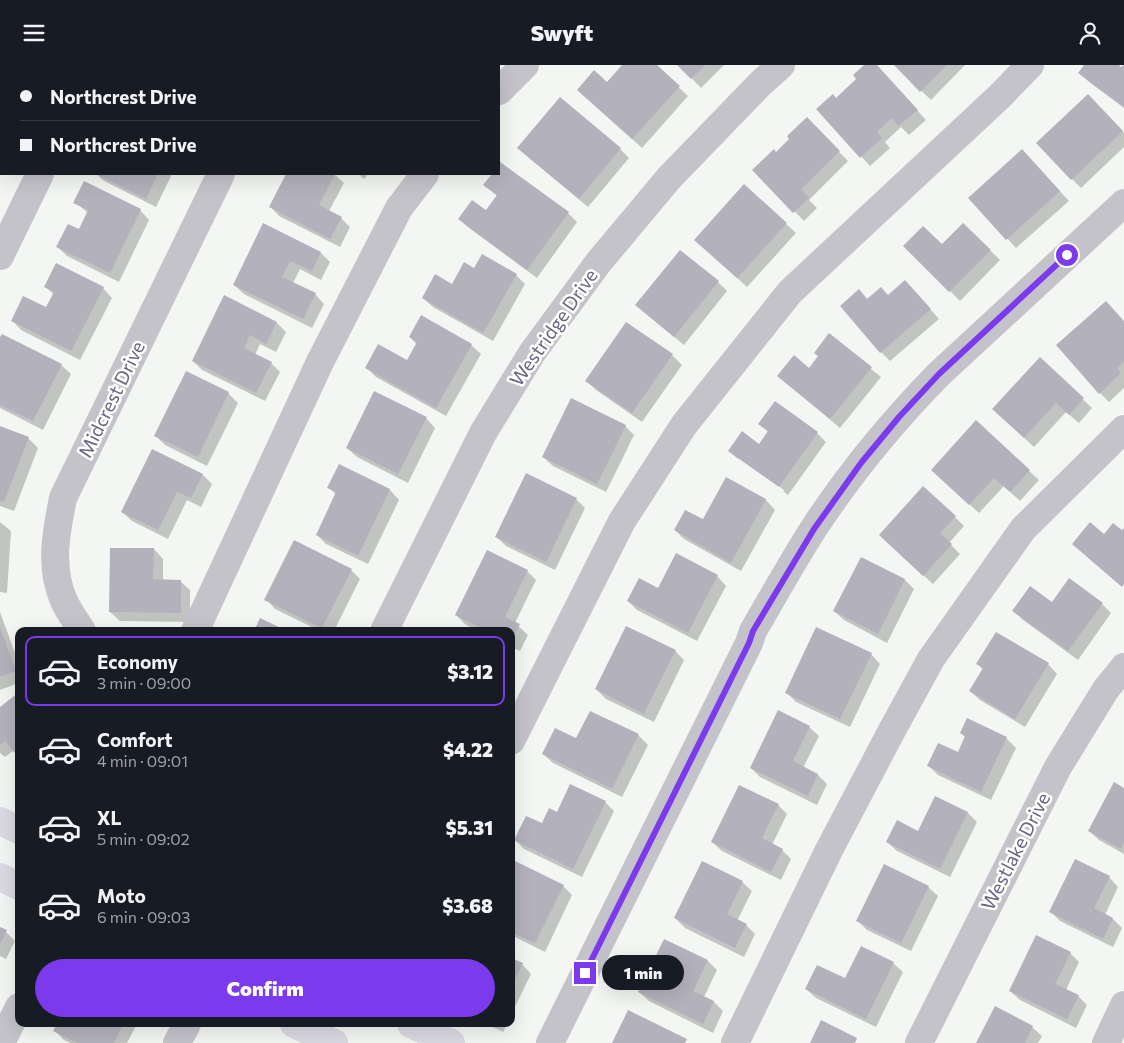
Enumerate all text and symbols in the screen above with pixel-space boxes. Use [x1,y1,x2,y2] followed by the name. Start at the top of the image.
[20,19,48,47] icon: menu
[531,19,593,46] text: Swyft
[1076,19,1104,47] icon: person
[50,85,197,108] text: Northcrest Drive
[50,133,197,156] text: Northcrest Drive
[1056,244,1078,266] route start
[504,264,602,390] street label: Westridge Drive
[73,337,149,461] street label: Midcrest Drive
[37,649,82,694] icon: car
[97,650,178,673] text: Economy
[447,660,493,683] text: $3.12
[97,673,191,692] text: 3 min · 09:00
[37,727,82,772] icon: car
[97,728,173,751] text: Comfort
[443,738,493,761] text: $4.22
[97,751,188,770] text: 4 min · 09:01
[976,788,1054,914] street label: Westlake Drive
[37,805,82,850] icon: car
[97,806,122,829] text: XL
[446,816,493,839] text: $5.31
[97,829,190,848] text: 5 min · 09:02
[37,883,82,928] icon: car
[97,884,146,907] text: Moto
[442,894,493,917] text: $3.68
[97,907,190,926] text: 6 min · 09:03
[602,955,685,991] callout: 1 min
[35,959,495,1017] button: Confirm
[574,962,596,984] route end
[624,963,662,982] text: 1 min

